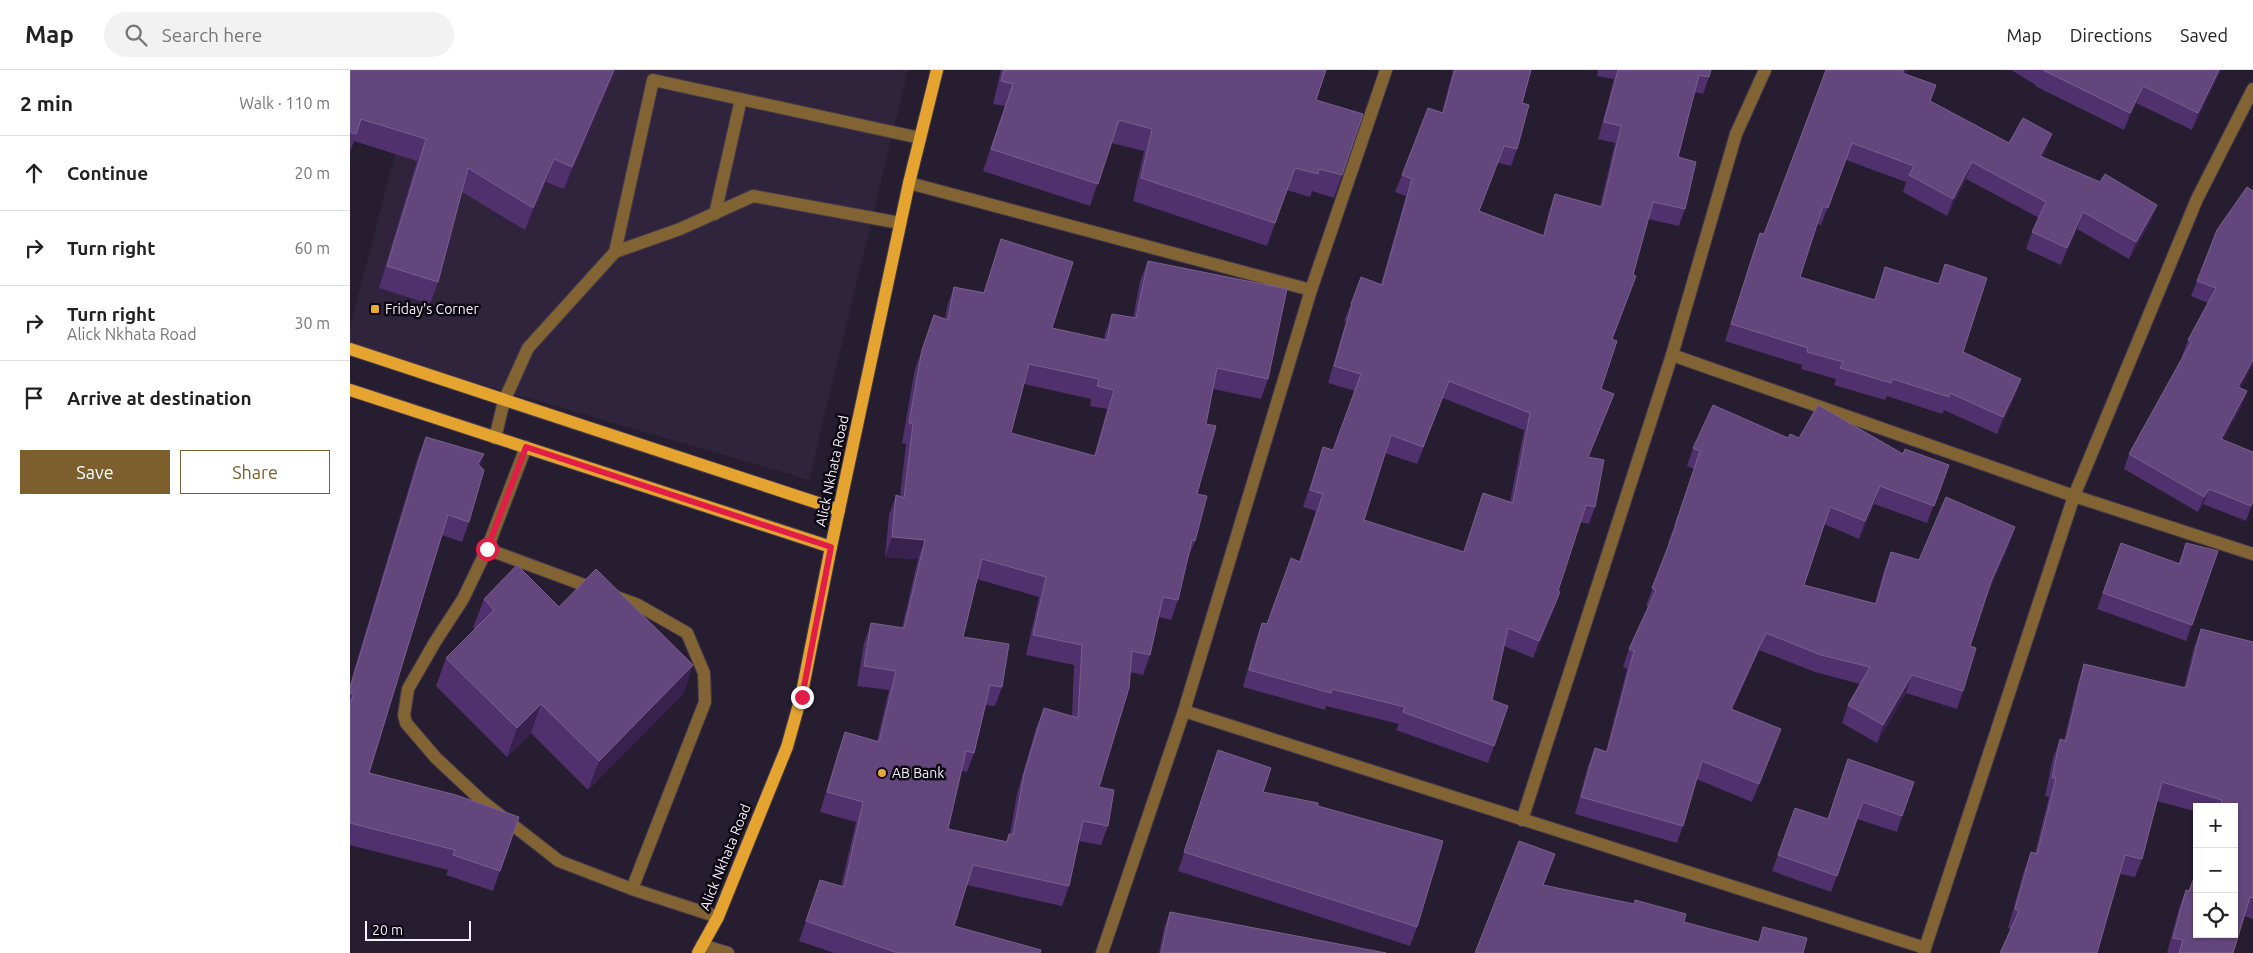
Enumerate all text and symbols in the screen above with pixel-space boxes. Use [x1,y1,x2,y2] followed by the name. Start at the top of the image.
[104,12,454,57] search box
[25,21,74,48] text: Map
[122,21,150,49] icon: search
[162,24,262,46] text: Search here
[2006,25,2042,45] text: Map
[2070,25,2152,45] text: Directions
[2180,25,2228,45] text: Saved
[20,91,73,115] text: 2 min
[239,94,330,112] text: Walk · 110 m
[20,159,48,187] icon: ahead
[67,162,148,184] text: Continue
[294,164,330,182] text: 20 m
[20,234,48,262] icon: right
[67,237,155,259] text: Turn right
[294,239,330,257] text: 60 m
[385,301,479,317] place label: Friday's Corner
[67,303,155,325] text: Turn right
[369,303,381,315] marker: Friday's Corner
[20,309,48,337] icon: right
[294,314,330,332] text: 30 m
[67,325,197,343] text: Alick Nkhata Road
[20,384,48,412] icon: arrive
[67,387,252,409] text: Arrive at destination
[812,414,852,528] street label: Alick Nkhata Road
[20,450,170,494] button: Save
[180,450,330,494] button: Share
[476,538,499,561] route start
[791,686,814,709] route end
[892,765,944,781] place label: AB Bank
[876,767,888,779] marker: AB Bank
[696,801,754,913] street label: Alick Nkhata Road
[2193,803,2238,938] map controls
[2193,803,2238,848] button: +
[2193,848,2238,893] button: −
[2193,893,2238,938] button: locate
[365,918,471,941] scale bar
[372,922,403,938] text: 20 m

